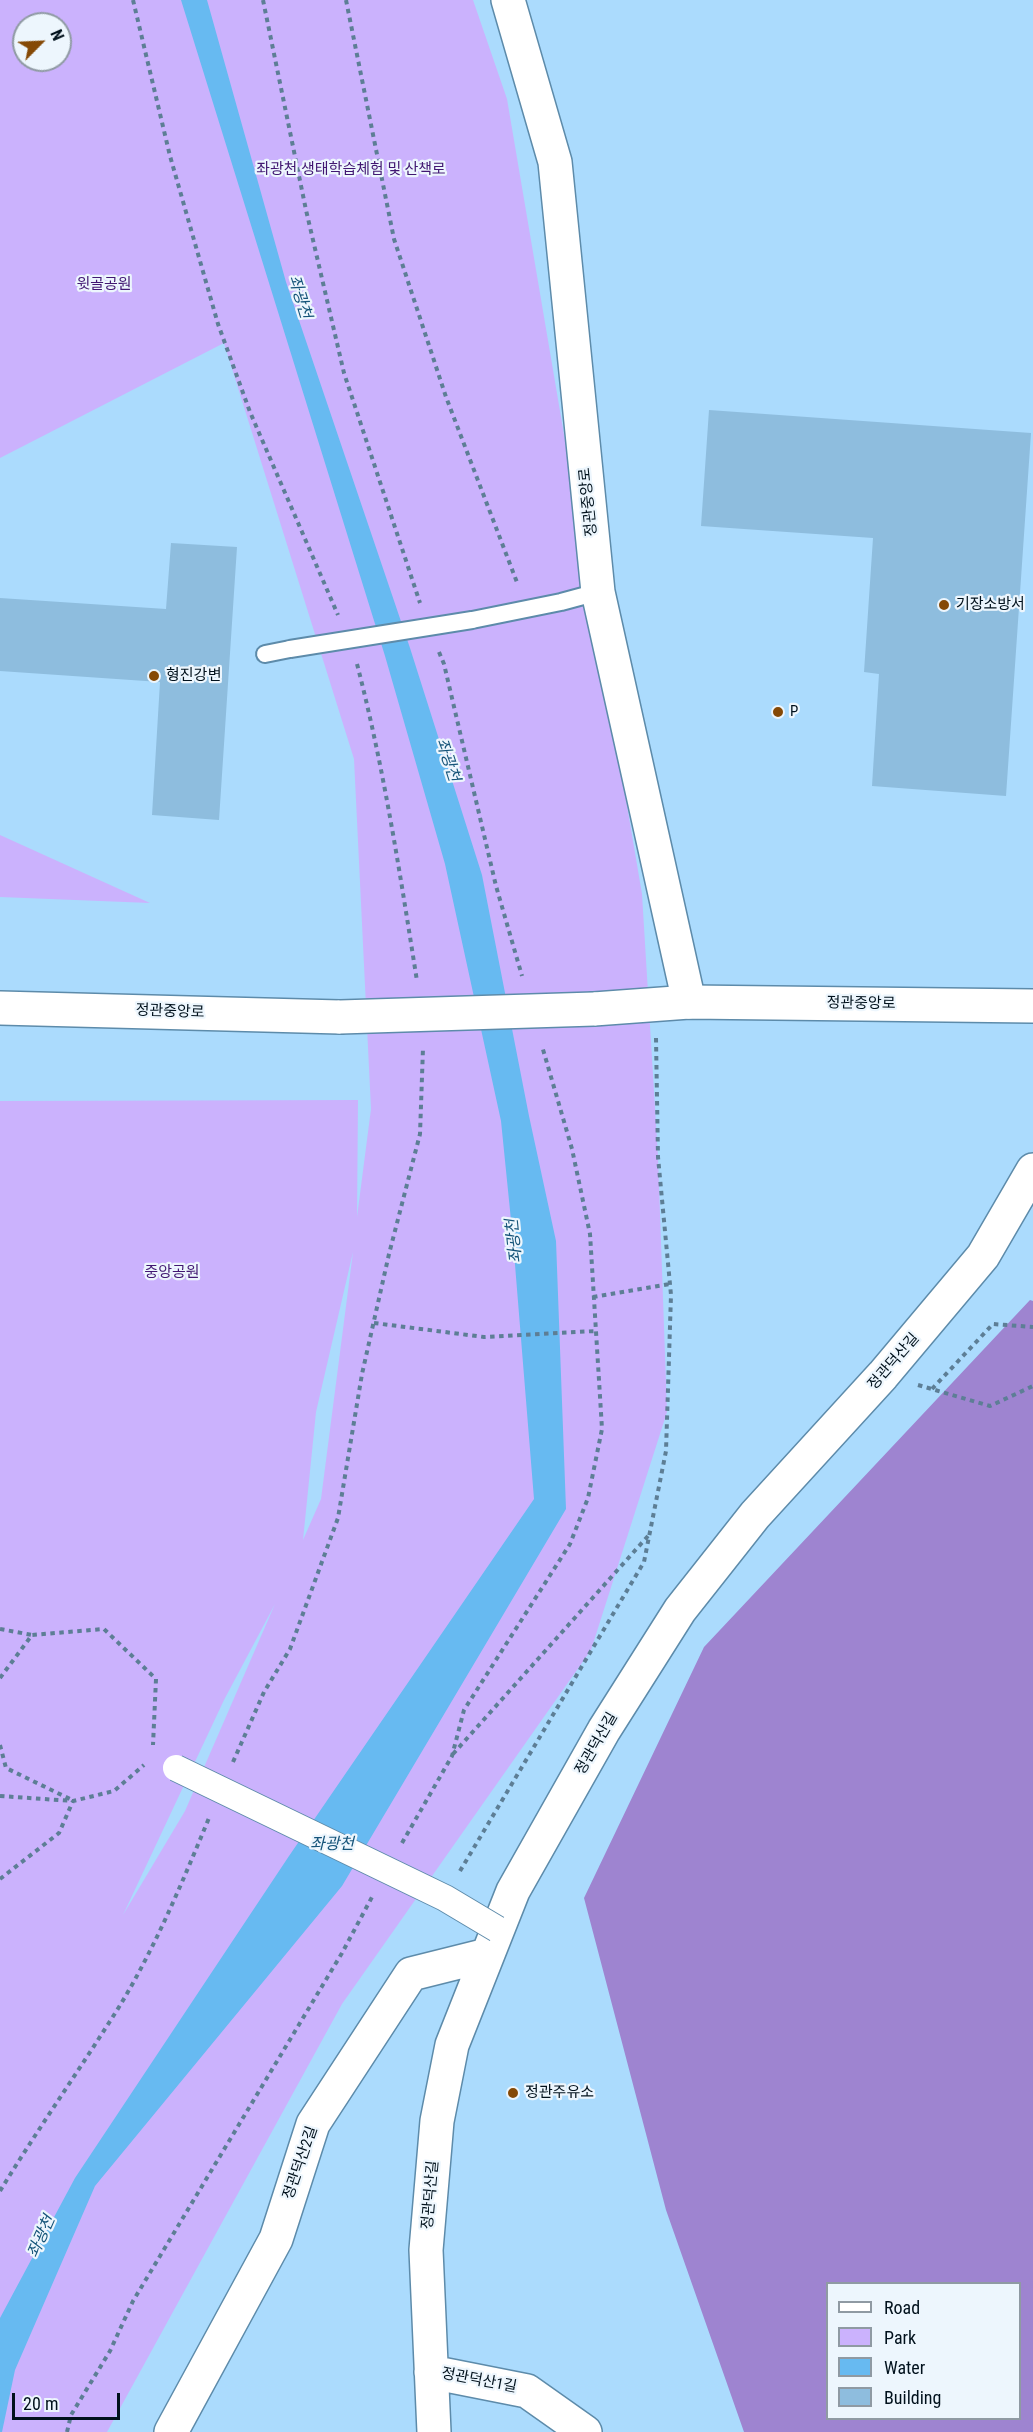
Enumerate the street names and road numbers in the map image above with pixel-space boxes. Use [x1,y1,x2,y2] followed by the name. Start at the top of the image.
[576,467,602,537] street label: 정관중앙로
[826,994,896,1014] street label: 정관중앙로
[135,1002,205,1022] street label: 정관중앙로
[865,1330,923,1394] street label: 정관덕산길
[572,1710,622,1778] street label: 정관덕산길
[280,2124,322,2202] street label: 정관덕산2길
[419,2160,443,2230] street label: 정관덕산길
[440,2365,518,2397] street label: 정관덕산1길

